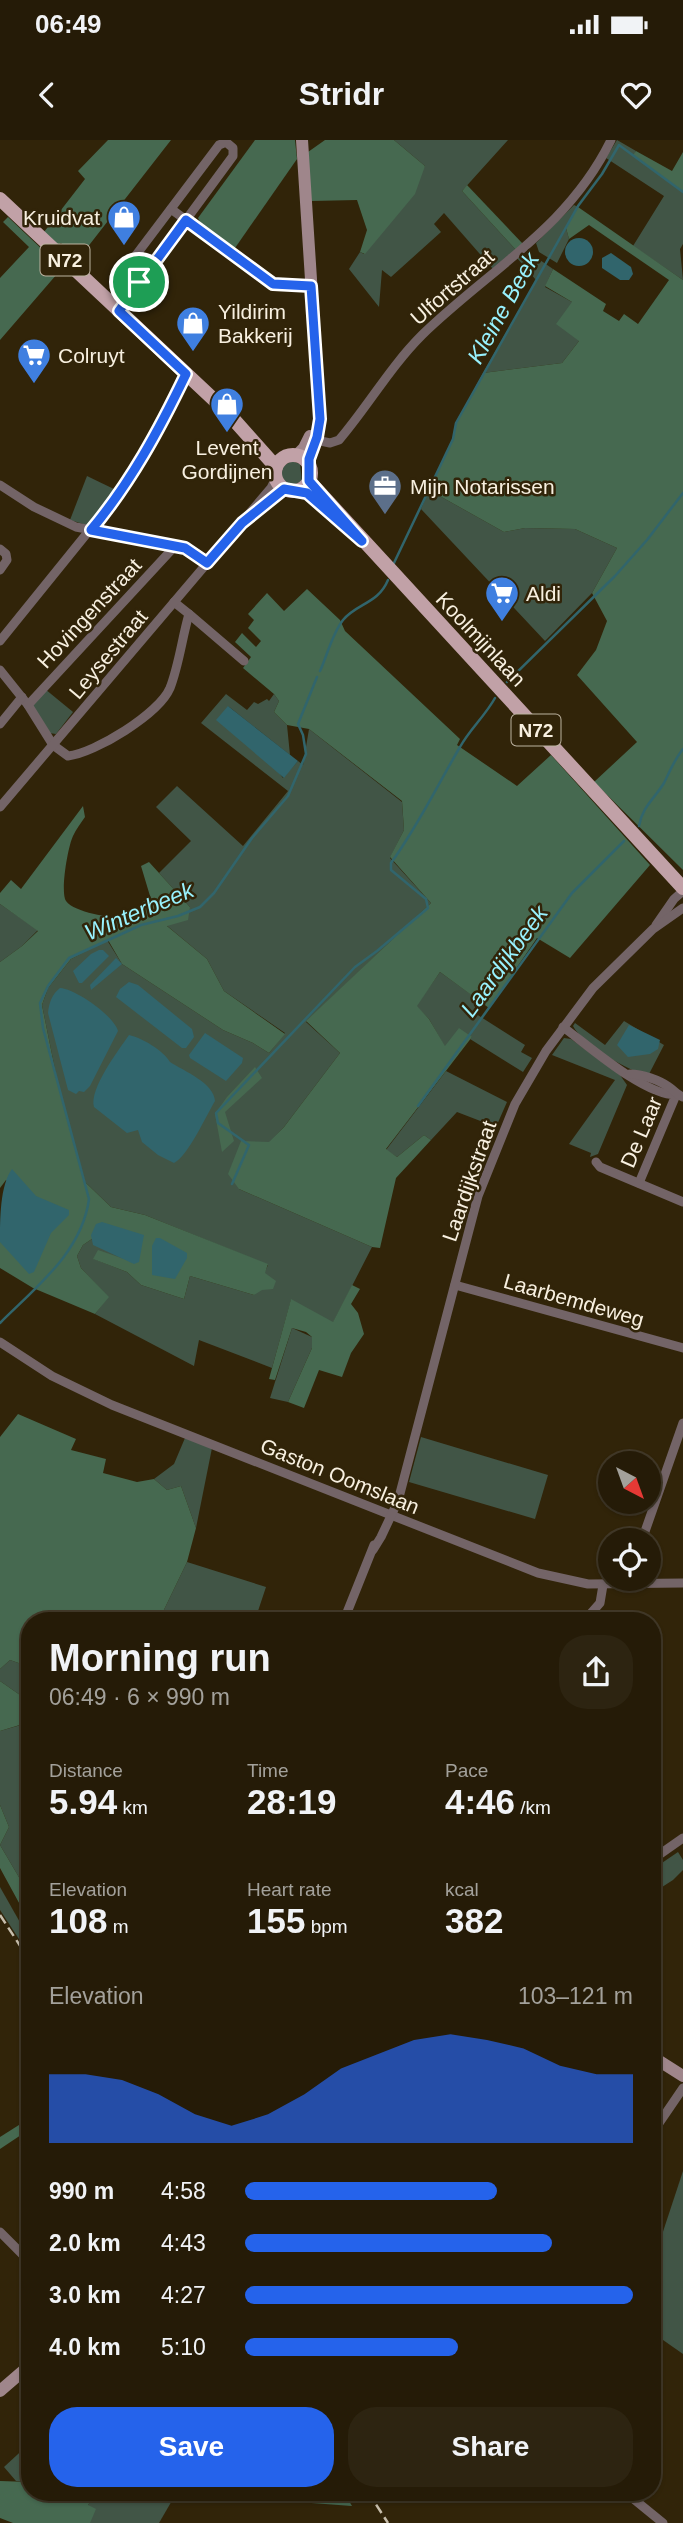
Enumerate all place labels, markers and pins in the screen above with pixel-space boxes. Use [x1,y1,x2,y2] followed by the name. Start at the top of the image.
[105,198,143,247] shop icon: Kruidvat
[23,206,100,229] place label: Kruidvat
[109,252,169,312] pin
[218,300,293,347] place label: Yildirim Bakkerij
[174,304,212,353] shop icon: Yildirim Bakkerij
[15,336,53,385] supermarket icon: Colruyt
[58,344,125,367] place label: Colruyt
[208,385,246,434] shop icon: Levent Gordijnen
[181,436,273,483] place label: Levent Gordijnen
[366,467,404,516] office icon: Mijn Notarissen
[410,475,555,498] place label: Mijn Notarissen
[483,574,521,623] supermarket icon: Aldi
[526,582,561,605] place label: Aldi

